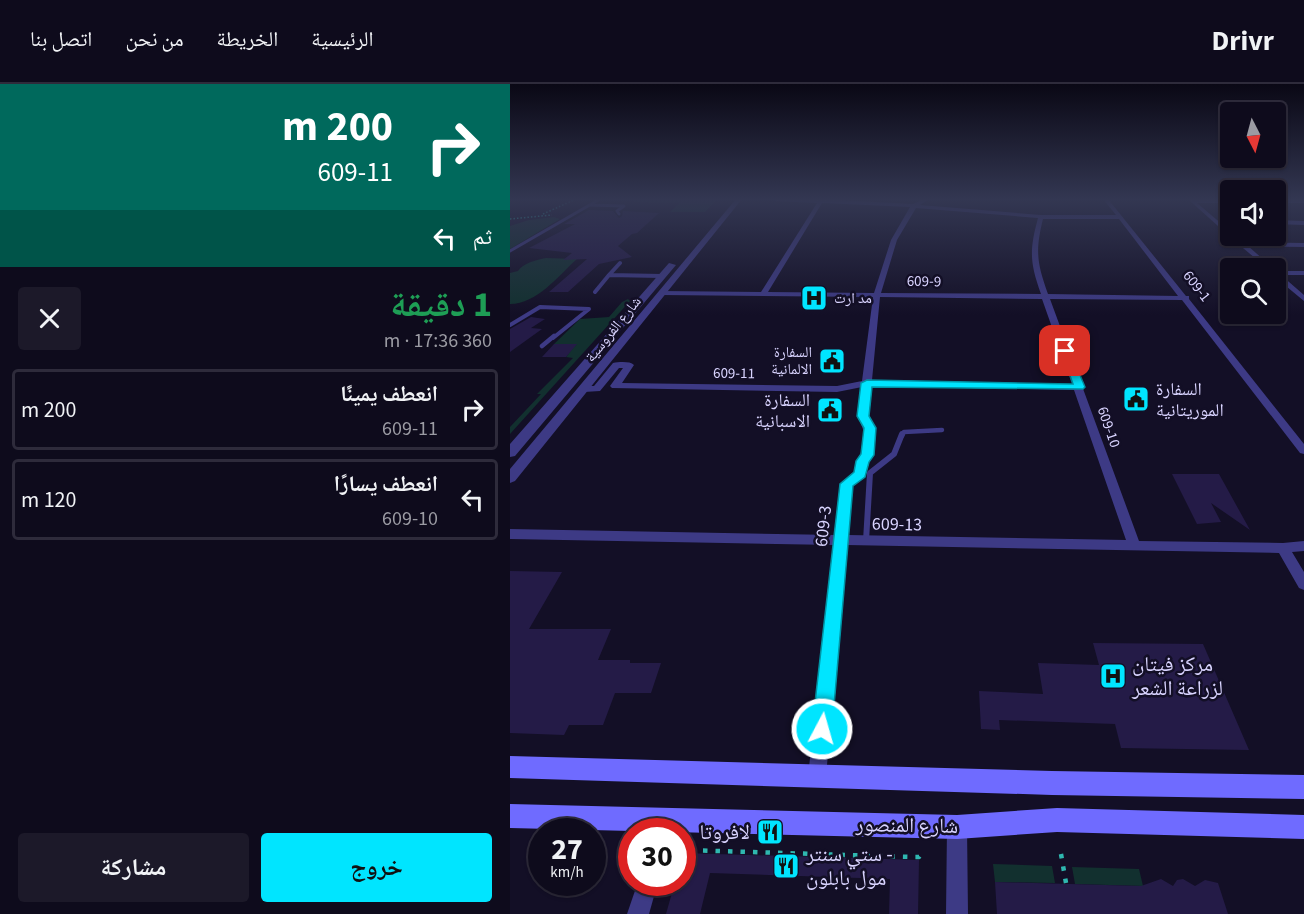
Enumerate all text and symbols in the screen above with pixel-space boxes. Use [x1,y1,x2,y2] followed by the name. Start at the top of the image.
[1212,21,1274,61] text: Drivr
[30,24,92,54] text: اتصل بنا
[125,24,183,54] text: من نحن
[216,24,278,54] text: الخريطة
[311,24,374,54] text: الرئيسية
[282,97,393,157] text: 200 m
[1220,102,1286,168] north arrow
[1220,102,1286,324] map controls
[414,108,492,186] icon: right
[318,153,393,192] text: 609-11
[1220,180,1286,246] button: sound
[473,221,492,253] text: ثم
[428,222,461,255] icon: left
[1220,258,1286,324] button: search
[1178,266,1216,306] street label: 609-1
[907,271,941,292] street label: 609-9
[390,279,492,330] text: 1 دقيقة
[799,283,829,313] hospital icon: مد ارت
[18,287,81,350] button: close
[834,288,872,309] place label: مد ارت
[580,292,647,367] street label: شارع الفروسية
[1039,325,1090,376] pin
[384,327,492,355] text: 360 m · 17:36
[1048,334,1081,367] icon: arrive
[771,342,812,380] place label: السفارة الالمانية
[817,346,847,376] public building icon: السفارة الالمانية
[713,363,755,384] street label: 609-11
[1156,377,1224,423] place label: السفارة الموريتانية
[340,378,438,410] text: انعطف يمينًا
[1121,384,1151,414] public building icon: السفارة الموريتانية
[755,388,810,434] place label: السفارة الاسبانية
[456,393,489,426] icon: right
[21,394,76,426] text: 200 m
[815,395,845,425] public building icon: السفارة الاسبانية
[1092,404,1125,450] street label: 609-10
[382,415,438,443] text: 609-11
[334,468,438,500] text: انعطف يسارًا
[456,483,489,516] icon: left
[21,484,76,516] text: 120 m
[809,504,838,548] street label: 609-3
[382,505,438,533] text: 609-10
[872,512,922,537] street label: 609-13
[1131,649,1223,703] place label: مركز فيتان لزراعة الشعر
[1098,661,1128,691] hospital icon: مركز فيتان لزراعة الشعر
[790,697,854,761] position arrow
[854,809,959,841] street label: شارع المنصور
[699,817,750,847] place label: لافروتا
[755,817,785,847] restaurant icon: لافروتا
[618,818,696,896] speed limit sign: 30
[551,828,583,871] text: 27
[18,833,249,902] button: مشاركة
[261,833,492,902] button: خروج
[805,839,893,893] place label: ستي سنتر - مول بابلون
[771,851,801,881] restaurant icon: ستي سنتر - مول بابلون
[550,862,584,883] text: km/h

